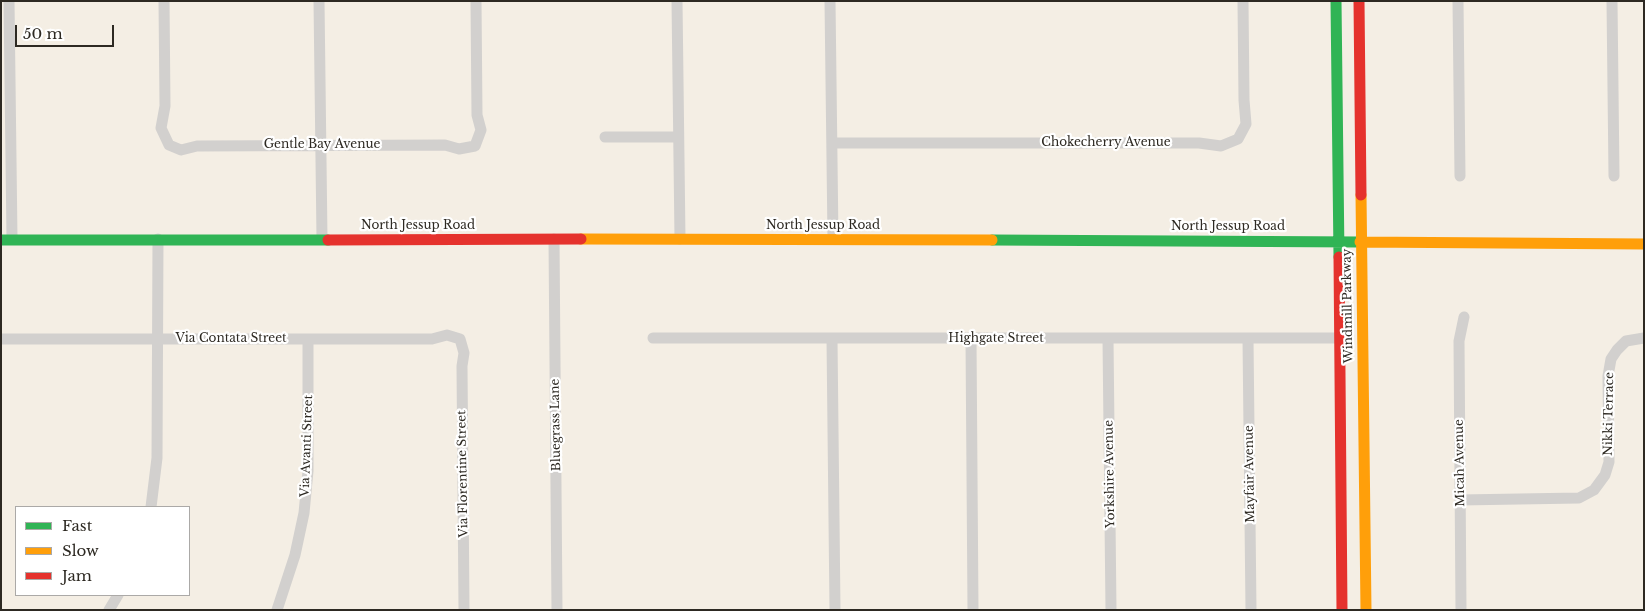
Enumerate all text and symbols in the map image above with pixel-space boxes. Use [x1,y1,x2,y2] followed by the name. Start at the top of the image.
[18,15,116,47] scale bar
[23,24,63,43] text: 50 m
[1041,136,1171,150] street label: Chokecherry Avenue
[264,138,380,152] street label: Gentle Bay Avenue
[361,219,475,233] street label: North Jessup Road
[766,219,880,233] street label: North Jessup Road
[1171,220,1285,234] street label: North Jessup Road
[1340,249,1356,363] street label: Windmill Parkway
[175,332,287,346] street label: Via Contata Street
[948,332,1044,346] street label: Highgate Street
[1601,372,1617,456] street label: Nikki Terrace
[548,379,564,471] street label: Bluegrass Lane
[298,395,316,497] street label: Via Avanti Street
[455,410,471,538] street label: Via Florentine Street
[1452,419,1468,507] street label: Micah Avenue
[1102,420,1118,528] street label: Yorkshire Avenue
[1242,425,1258,523] street label: Mayfair Avenue
[15,506,190,596] legend
[62,516,92,535] text: Fast
[62,541,99,560] text: Slow
[62,566,92,585] text: Jam

